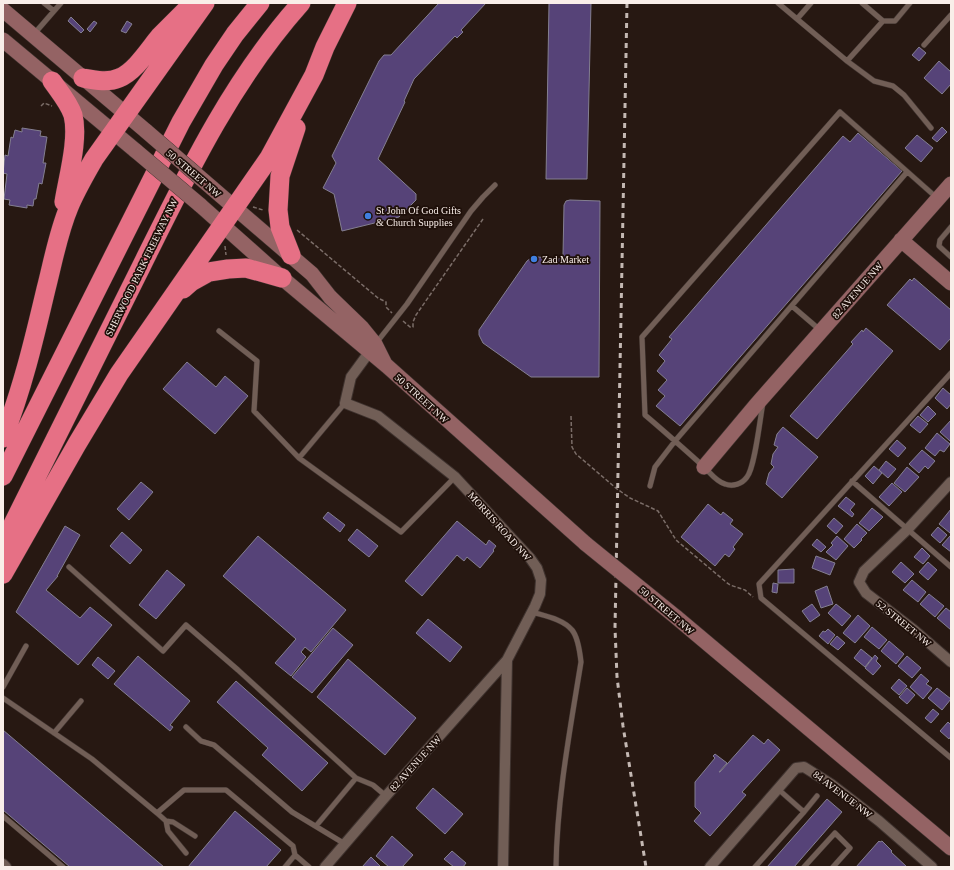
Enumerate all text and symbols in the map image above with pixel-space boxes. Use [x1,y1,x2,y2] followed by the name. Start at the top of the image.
[164,147,224,200] street label: 50 STREET NW
[103,196,180,338] street label: SHERWOOD PARK FREEWAY NW
[376,205,461,228] place label: St John Of God Gifts & Church Supplies
[363,211,373,221] marker: St John Of God Gifts & Church Supplies
[529,254,539,264] marker: Zad Market
[542,254,589,265] place label: Zad Market
[830,260,885,321] street label: 82 AVENUE NW
[393,371,451,426] street label: 50 STREET NW
[466,490,534,563] street label: MORRIS ROAD NW
[637,584,697,637] street label: 50 STREET NW
[874,598,934,649] street label: 52 STREET NW
[388,733,444,793] street label: 82 AVENUE NW
[811,769,875,820] street label: 84 AVENUE NW

